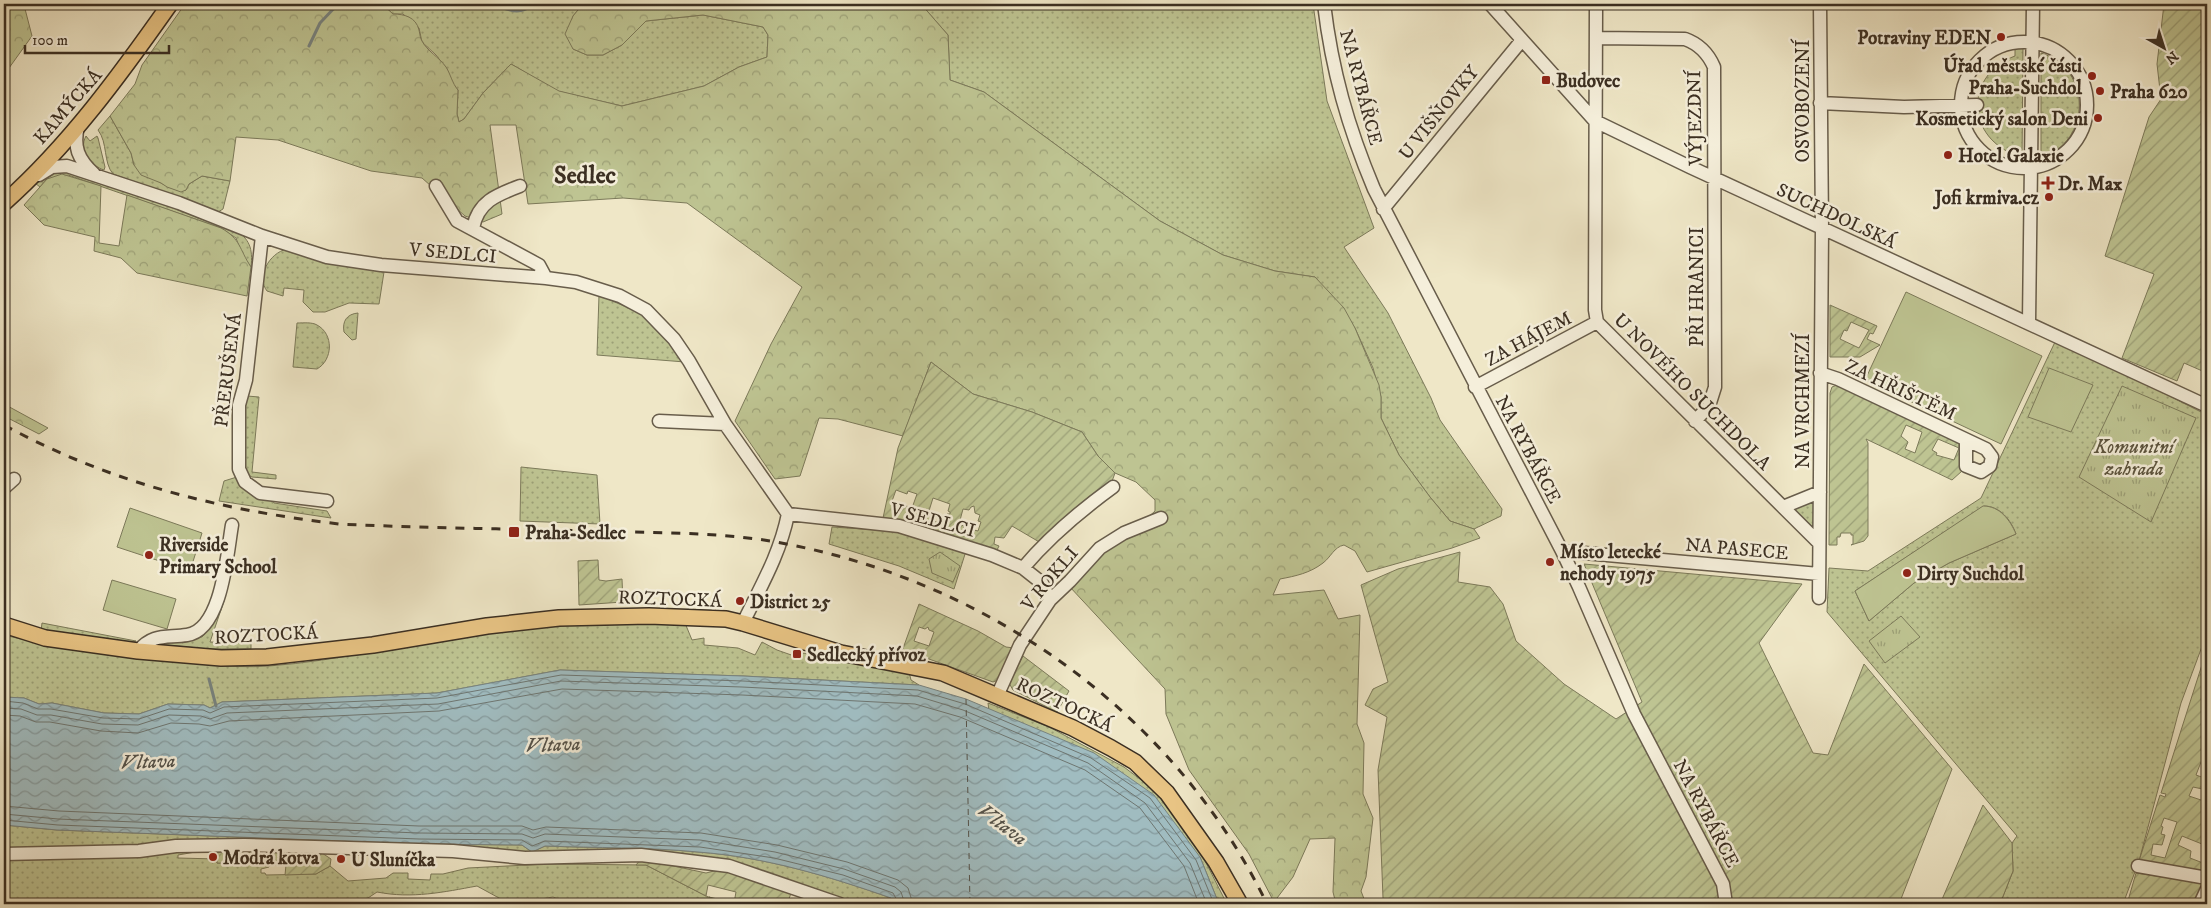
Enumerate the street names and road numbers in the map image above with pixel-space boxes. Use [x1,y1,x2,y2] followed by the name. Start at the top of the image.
[1334,27,1389,148] street label: NA RYBÁŘCE
[1790,38,1815,162] street label: OSVOBOZENÍ
[1393,59,1485,165] street label: U VIŠŇOVKY
[28,62,108,150] street label: KAMÝCKÁ
[1681,69,1708,167] street label: VÝJEZDNÍ
[1773,177,1902,255] street label: SUCHDOLSKÁ
[1684,227,1709,347] street label: PŘI HRANICI
[407,238,498,269] street label: V SEDLCI
[1481,305,1576,372] street label: ZA HÁJEM
[1609,308,1777,476] street label: U NOVÉHO SUCHDOLA
[208,311,247,429] street label: PŘERUŠENÁ
[1790,332,1815,469] street label: NA VRCHMEZÍ
[1841,353,1960,426] street label: ZA HŘIŠTĚM
[1490,391,1567,508] street label: NA RYBÁŘCE
[886,498,978,543] street label: V SEDLCI
[1684,534,1789,565] street label: NA PASECE
[1016,542,1084,617] street label: V ROKLI
[618,584,723,613] street label: ROZTOCKÁ
[213,619,320,650] street label: ROZTOCKÁ
[1012,671,1118,738] street label: ROZTOCKÁ
[1668,755,1745,872] street label: NA RYBÁŘCE

